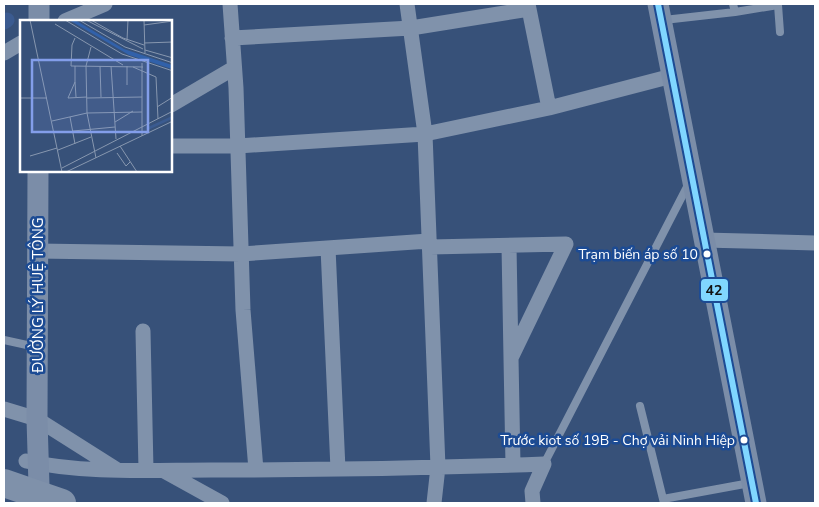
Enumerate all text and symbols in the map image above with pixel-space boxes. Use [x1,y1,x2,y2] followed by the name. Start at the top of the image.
[20,20,172,172] inset map
[27,217,48,374] street label: ĐƯỜNG LÝ HUỆ TÔNG
[578,245,698,264] place label: Trạm biến áp số 10
[702,249,712,259] marker: Trạm biến áp số 10
[700,278,729,302] line badge: 42
[706,281,722,300] text: 42
[500,431,735,450] place label: Trước kiot số 19B - Chợ vải Ninh Hiệp
[739,435,749,445] marker: Trước kiot số 19B - Chợ vải Ninh Hiệp

